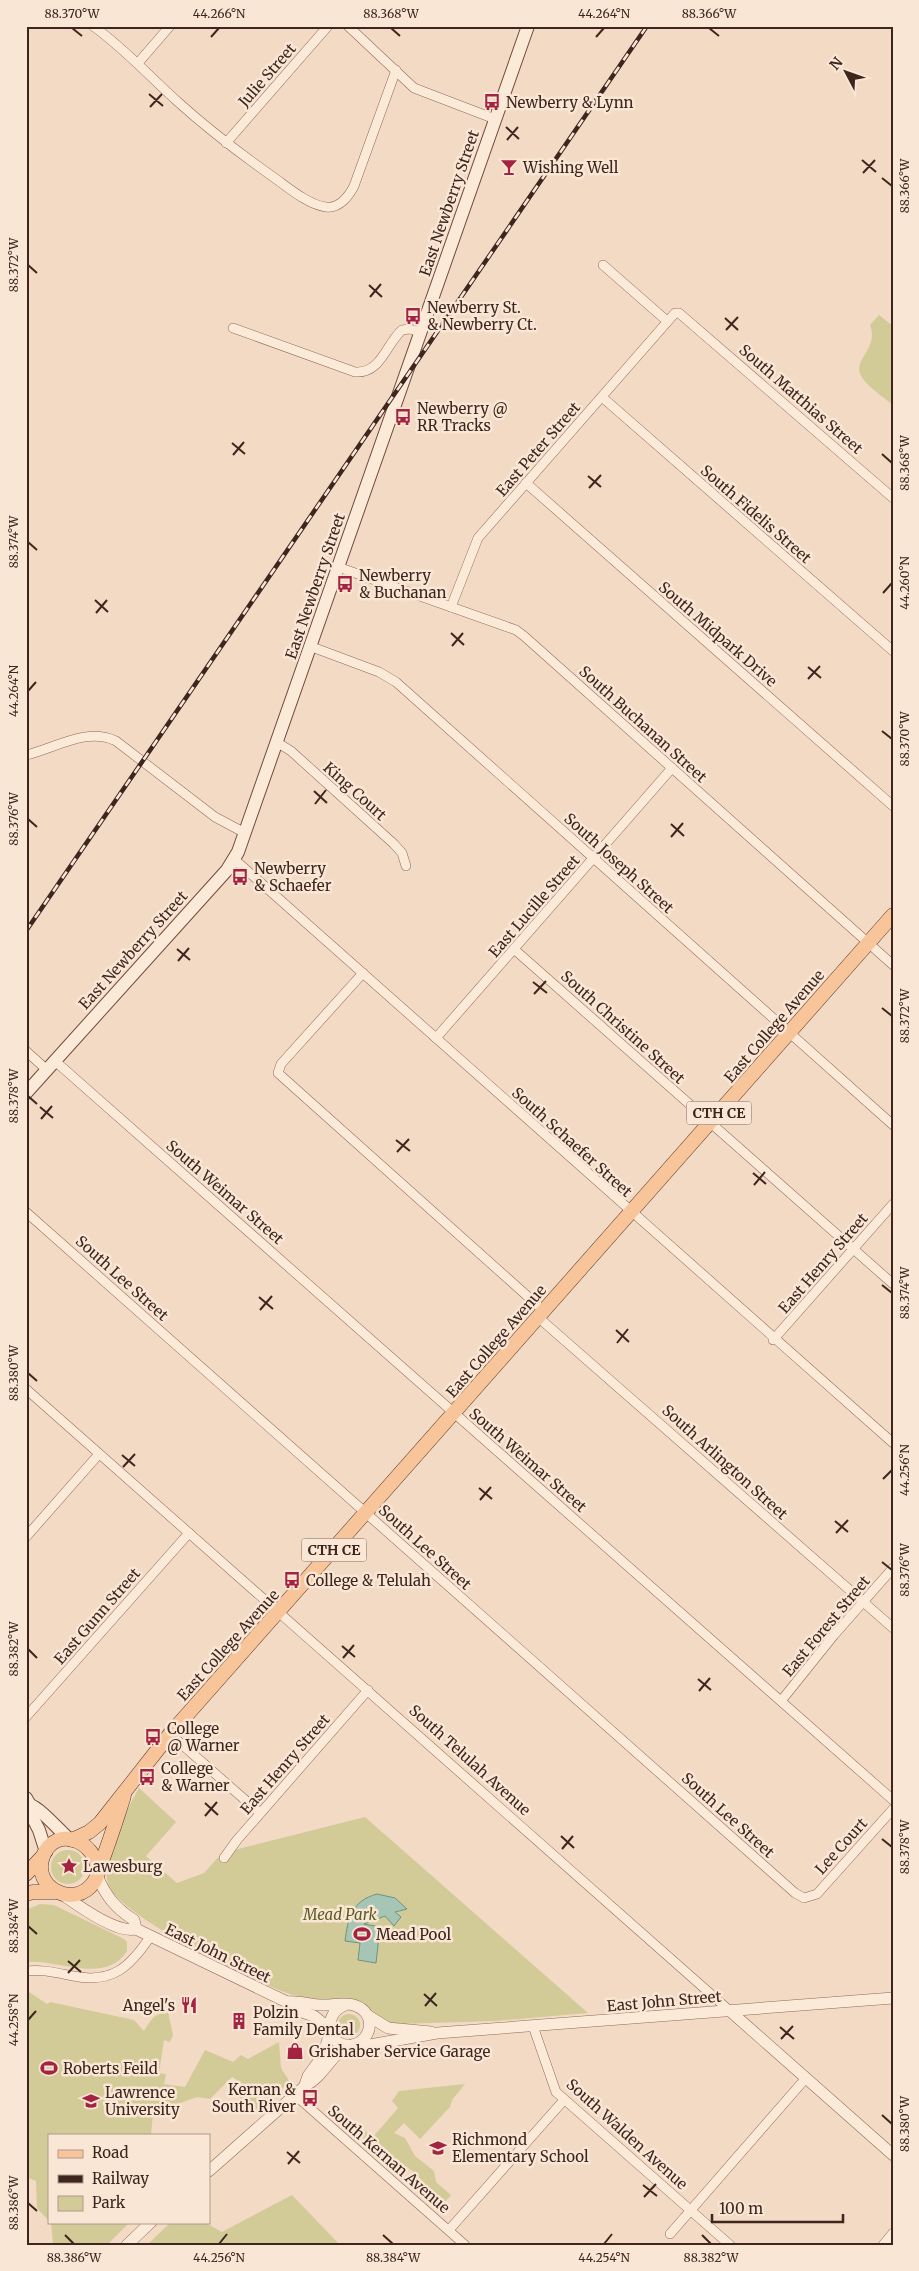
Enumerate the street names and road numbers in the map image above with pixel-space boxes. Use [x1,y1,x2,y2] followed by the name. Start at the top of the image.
[234,39,300,111] street label: Julie Street
[415,127,483,279] street label: East Newberry Street
[735,340,867,458] street label: South Matthias Street
[492,398,584,500] street label: East Peter Street
[697,461,815,567] street label: South Fidelis Street
[281,510,349,662] street label: East Newberry Street
[655,577,781,691] street label: South Midpark Drive
[575,662,711,786] street label: South Buchanan Street
[320,758,391,824] street label: King Court
[560,809,678,917] street label: South Joseph Street
[484,851,584,961] street label: East Lucille Street
[75,887,191,1013] street label: East Newberry Street
[557,966,689,1088] street label: South Christine Street
[720,966,828,1086] street label: East College Avenue
[508,1083,636,1201] street label: South Schaefer Street
[686,1102,752,1124] road number: CTH CE
[162,1136,288,1248] street label: South Weimar Street
[774,1209,872,1317] street label: East Henry Street
[72,1231,172,1325] street label: South Lee Street
[442,1281,550,1401] street label: East College Avenue
[658,1401,792,1524] street label: South Arlington Street
[465,1404,591,1516] street label: South Weimar Street
[375,1500,475,1594] street label: South Lee Street
[302,1538,366,1562] road number: CTH CE
[50,1564,144,1668] street label: East Gunn Street
[778,1571,874,1680] street label: East Forest Street
[173,1585,283,1705] street label: East College Avenue
[405,1701,535,1820] street label: South Telulah Avenue
[236,1710,334,1818] street label: East Henry Street
[678,1768,778,1862] street label: South Lee Street
[811,1814,871,1878] street label: Lee Court
[162,1919,274,1987] street label: East John Street
[606,1987,722,2015] street label: East John Street
[562,2075,692,2194] street label: South Walden Avenue
[324,2101,454,2217] street label: South Kernan Avenue

